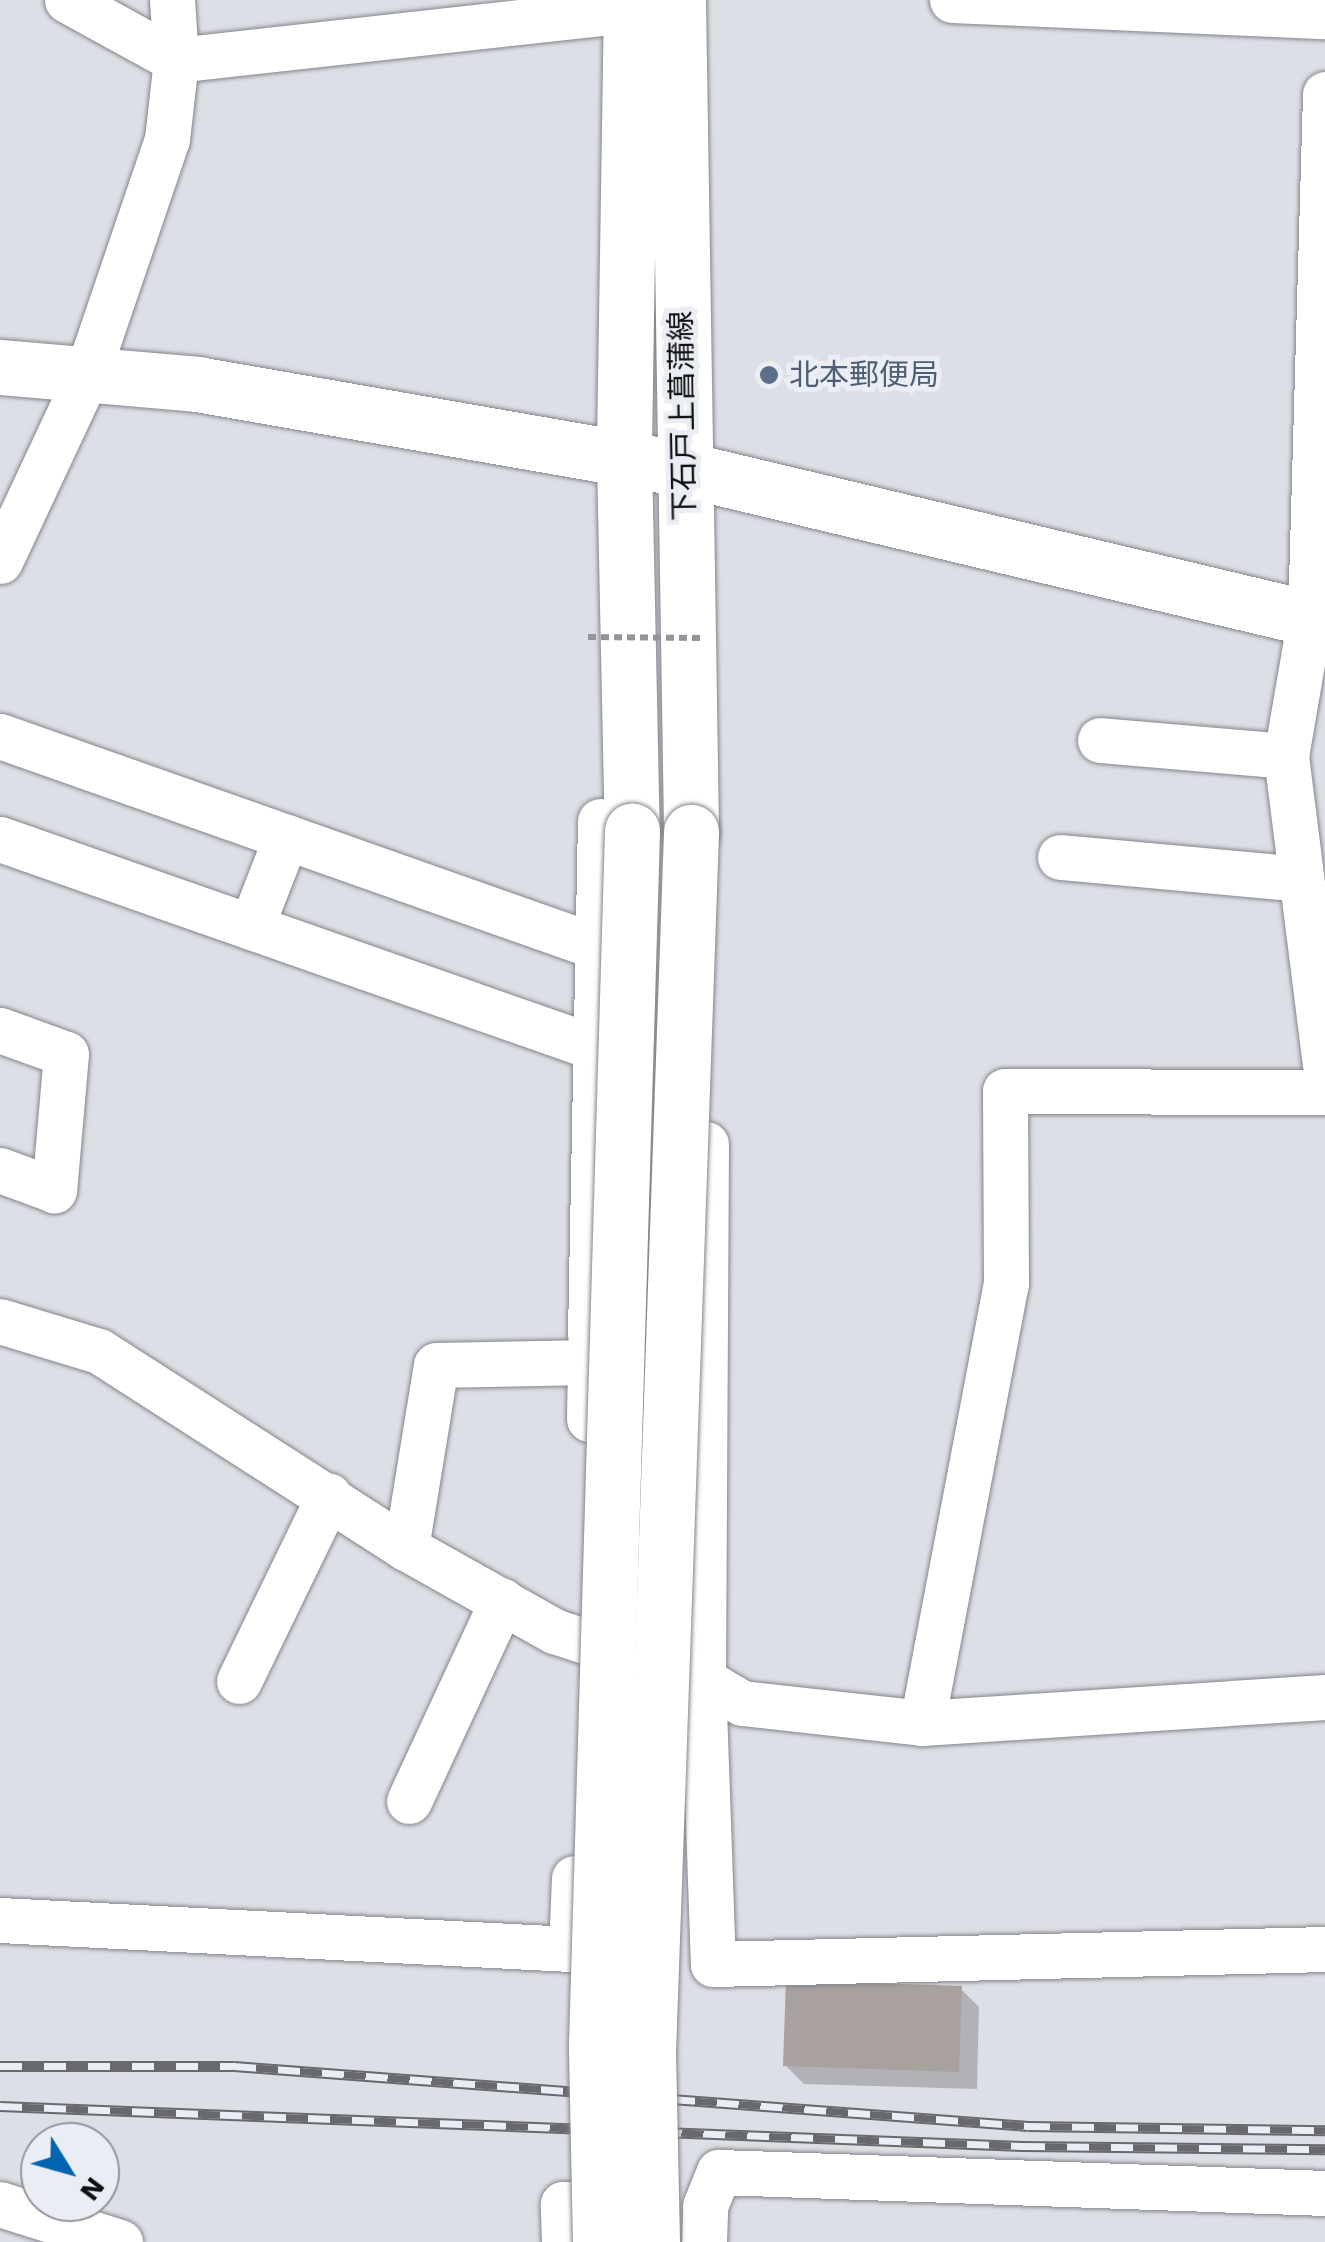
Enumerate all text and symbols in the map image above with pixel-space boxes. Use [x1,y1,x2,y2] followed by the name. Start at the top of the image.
[663,311,703,521] street label: 下石戸上菖蒲線
[789,357,939,393] place label: 北本郵便局
[758,364,780,386] marker: 北本郵便局
[20,2122,120,2222] north arrow
[73,2171,112,2207] text: N

